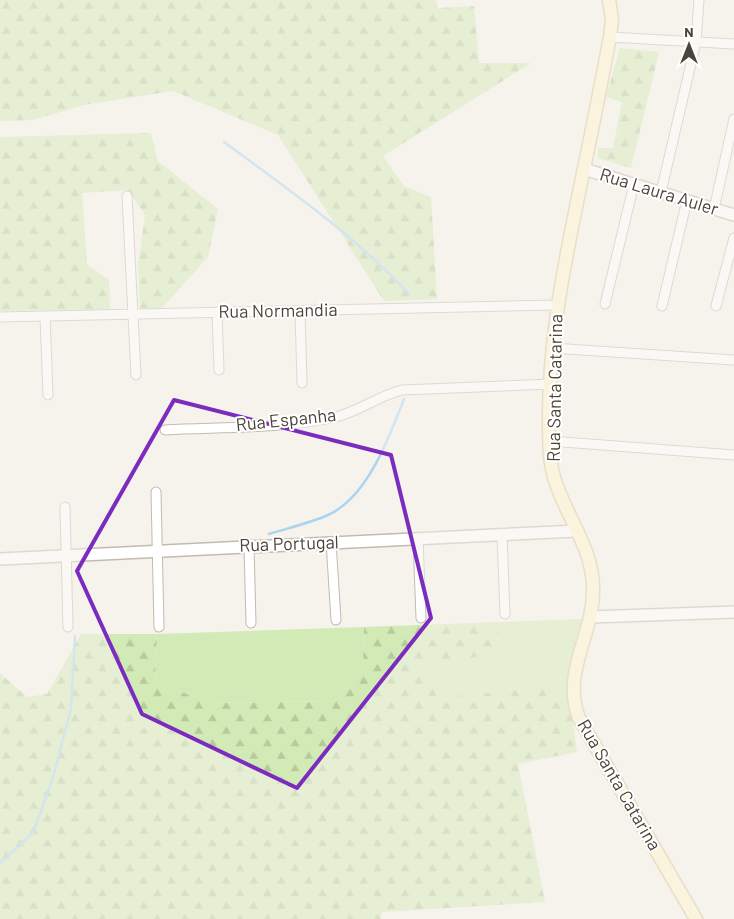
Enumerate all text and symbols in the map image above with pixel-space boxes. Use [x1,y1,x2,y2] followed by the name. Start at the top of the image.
[664,20,714,70] north arrow
[684,23,694,40] text: N
[597,163,722,220] street label: Rua Laura Auler
[218,298,338,322] street label: Rua Normandia
[542,314,566,462] street label: Rua Santa Catarina
[235,403,337,435] street label: Rua Espanha
[239,530,339,556] street label: Rua Portugal
[573,715,666,854] street label: Rua Santa Catarina

